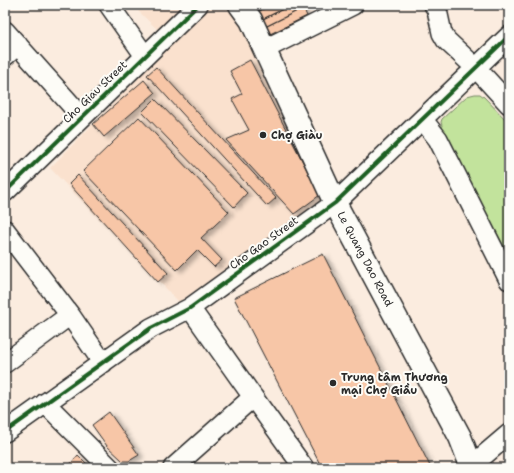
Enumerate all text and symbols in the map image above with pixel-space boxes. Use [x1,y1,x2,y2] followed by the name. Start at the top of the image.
[60,57,131,127] street label: Cho Giau Street
[271,128,322,143] place label: Chợ Giàu
[258,130,268,140] marker: Chợ Giàu
[334,209,396,309] street label: Le Quang Dao Road
[227,213,302,273] street label: Cho Gao Street
[341,370,448,398] place label: Trung tâm Thương mại Chợ Giầu
[328,378,338,388] marker: Trung tâm Thương mại Chợ Giầu

